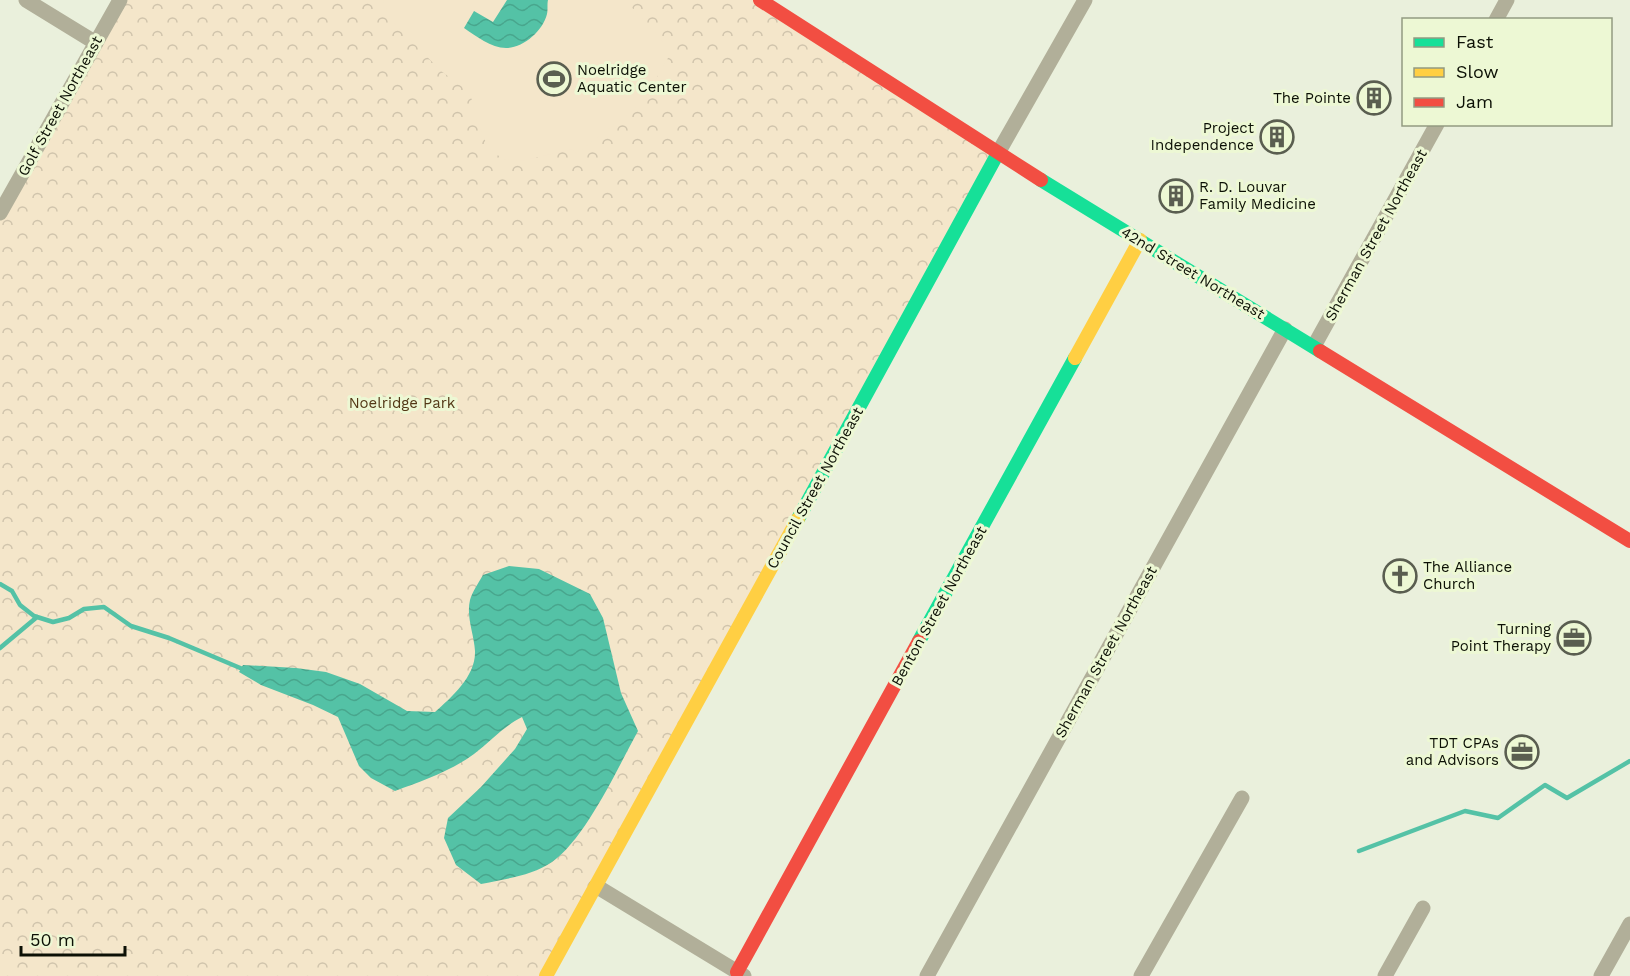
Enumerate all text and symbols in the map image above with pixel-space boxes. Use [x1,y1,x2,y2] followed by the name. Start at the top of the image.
[1402,18,1612,126] legend
[1456,31,1494,52] text: Fast
[14,32,106,179] street label: Golf Street Northeast
[536,61,572,97] sports icon: Noelridge Aquatic Center
[577,61,687,96] place label: Noelridge Aquatic Center
[1456,61,1499,82] text: Slow
[1356,80,1392,116] building icon: The Pointe
[1273,89,1351,107] place label: The Pointe
[1456,91,1493,112] text: Jam
[1151,119,1255,154] place label: Project Independence
[1259,119,1295,155] building icon: Project Independence
[1321,145,1431,324] street label: Sherman Street Northeast
[1158,178,1194,214] building icon: R. D. Louvar Family Medicine
[1199,178,1316,213] place label: R. D. Louvar Family Medicine
[1118,223,1269,323] street label: 42nd Street Northeast
[349,394,456,412] park label: Noelridge Park
[763,403,867,572] street label: Council Street Northeast
[887,522,991,689] street label: Benton Street Northeast
[1382,558,1418,594] church icon: The Alliance Church
[1423,558,1512,593] place label: The Alliance Church
[1051,562,1161,741] street label: Sherman Street Northeast
[1451,620,1551,655] place label: Turning Point Therapy
[1556,620,1592,656] office icon: Turning Point Therapy
[1406,734,1499,769] place label: TDT CPAs and Advisors
[1504,734,1540,770] office icon: TDT CPAs and Advisors
[21,919,124,957] scale bar
[30,929,75,950] text: 50 m

